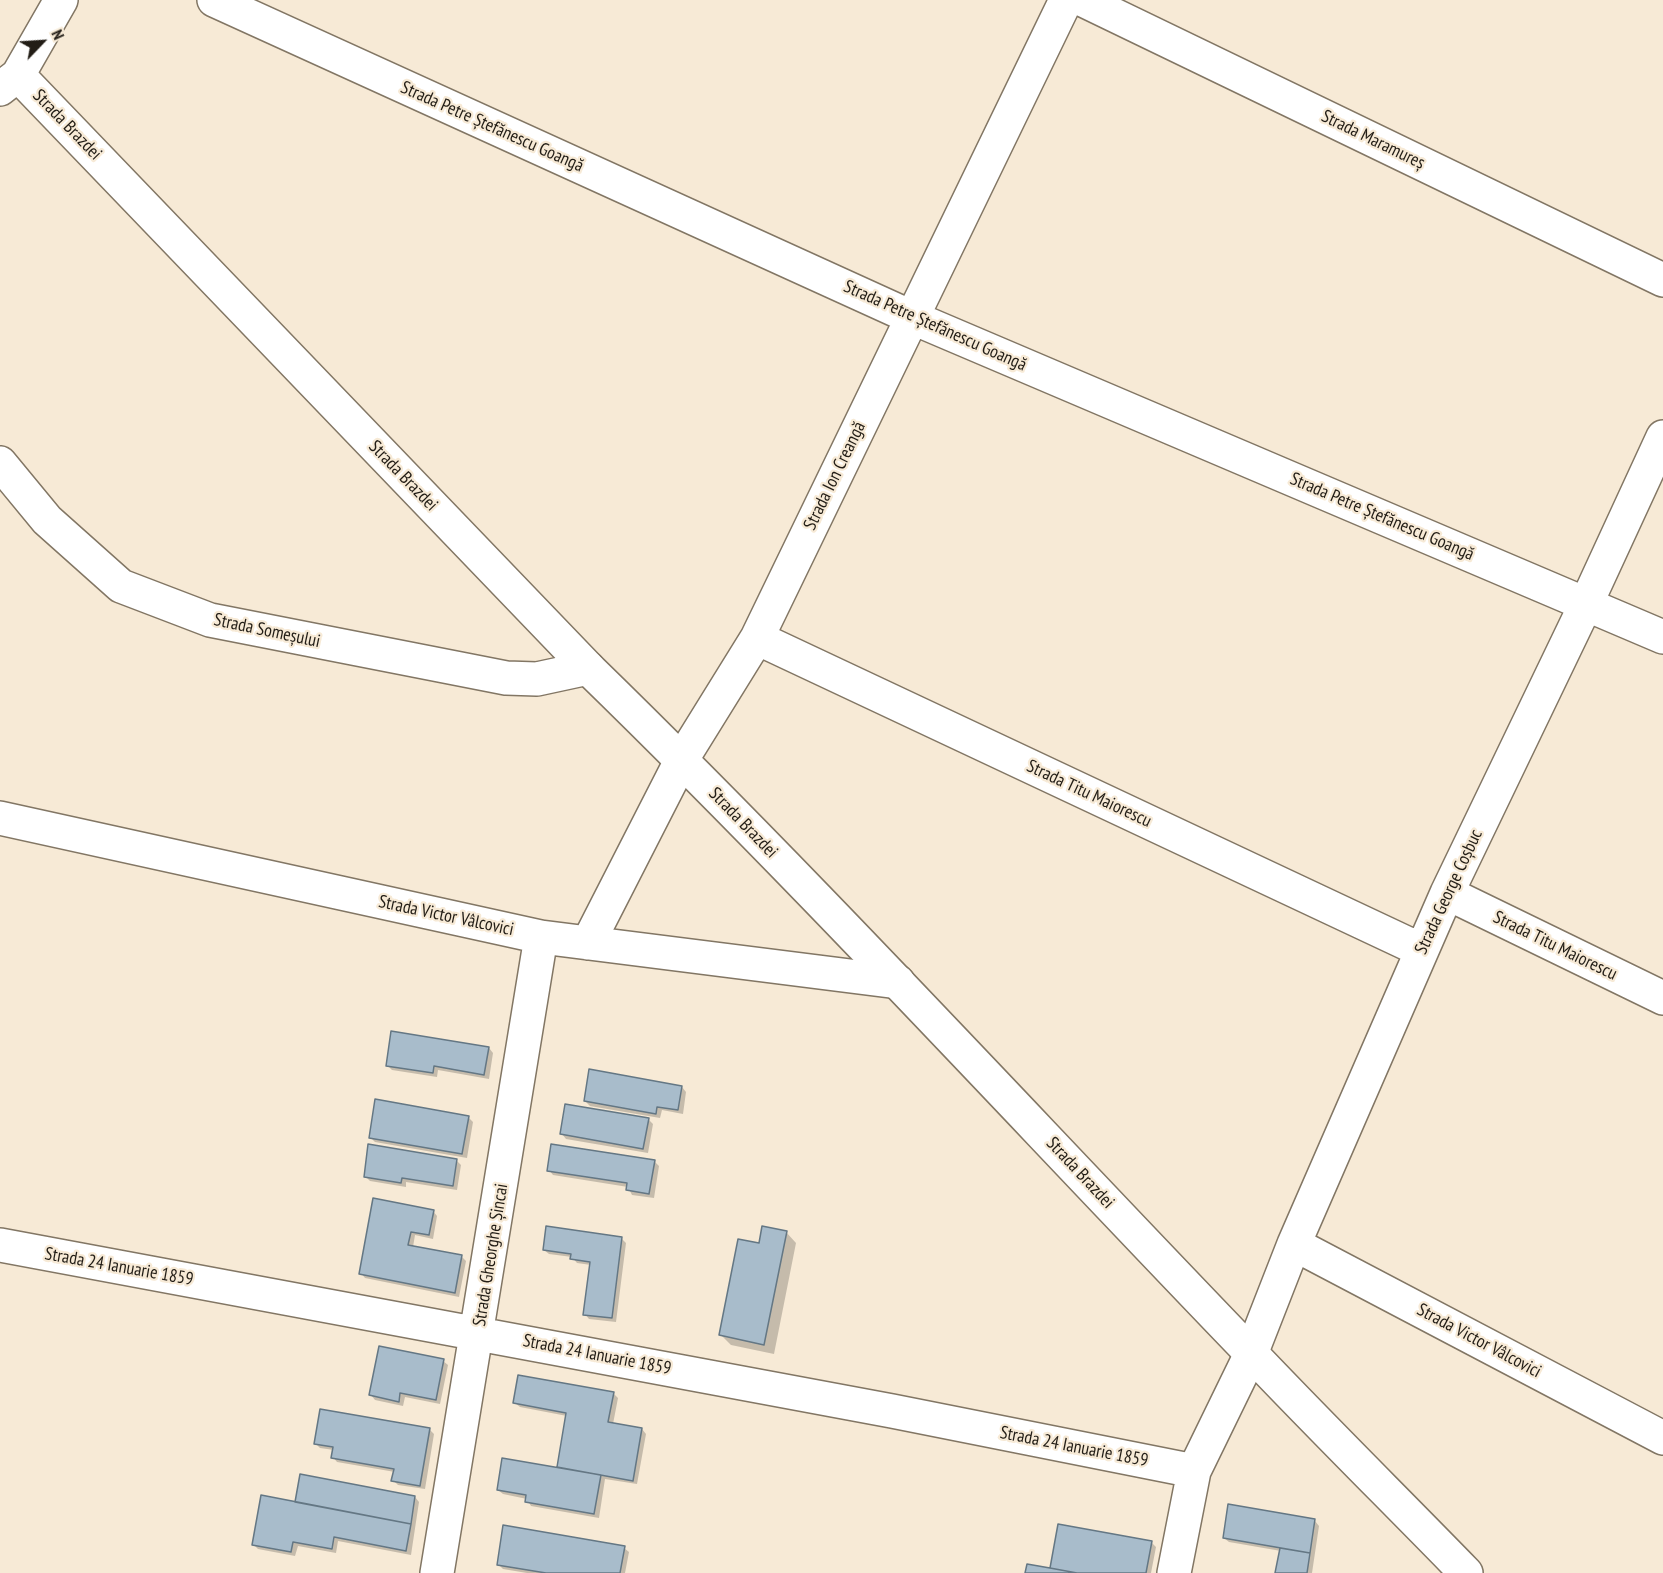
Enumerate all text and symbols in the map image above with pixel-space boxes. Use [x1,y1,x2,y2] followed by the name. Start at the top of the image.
[12,12,72,72] north arrow
[47,26,69,43] text: N
[397,77,587,177] street label: Strada Petre Ștefănescu Goangă
[28,85,106,165] street label: Strada Brazdei
[1318,106,1428,174] street label: Strada Maramureș
[840,276,1030,376] street label: Strada Petre Ștefănescu Goangă
[799,418,871,534] street label: Strada Ion Creangă
[364,436,442,516] street label: Strada Brazdei
[1287,468,1477,566] street label: Strada Petre Ștefănescu Goangă
[212,609,322,653] street label: Strada Someșului
[1023,756,1155,832] street label: Strada Titu Maiorescu
[704,783,782,863] street label: Strada Brazdei
[1411,826,1487,958] street label: Strada George Coșbuc
[376,891,516,941] street label: Strada Victor Vâlcovici
[1490,907,1620,985] street label: Strada Titu Maiorescu
[1041,1133,1119,1213] street label: Strada Brazdei
[469,1182,513,1328] street label: Strada Gheorghe Șincai
[43,1243,195,1291] street label: Strada 24 Ianuarie 1859
[1413,1299,1545,1383] street label: Strada Victor Vâlcovici
[521,1330,673,1380] street label: Strada 24 Ianuarie 1859
[998,1422,1150,1472] street label: Strada 24 Ianuarie 1859

